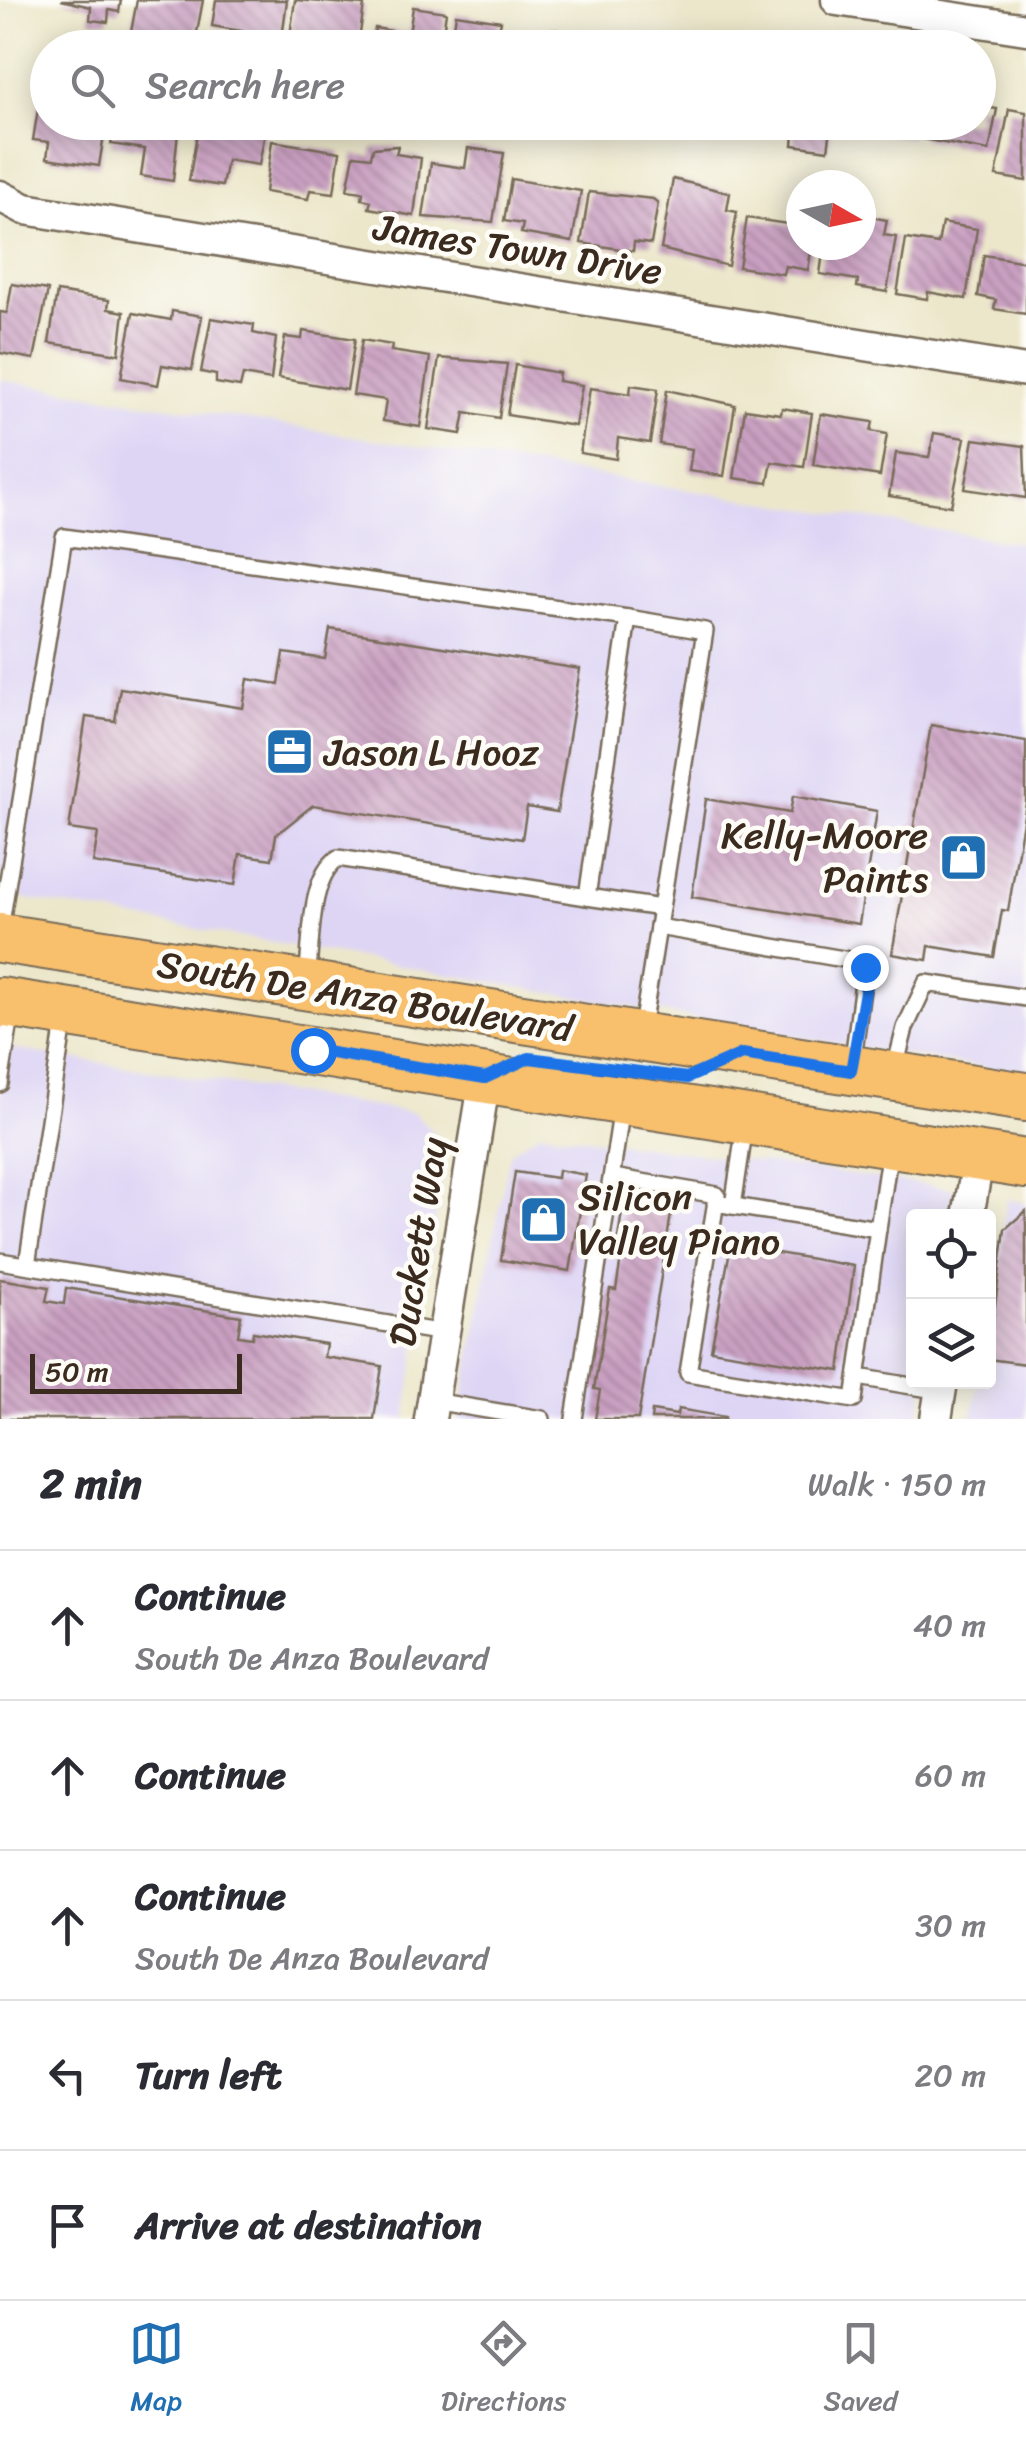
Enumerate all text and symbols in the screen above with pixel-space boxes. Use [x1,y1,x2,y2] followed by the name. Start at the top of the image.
[30,30,996,140] search box
[145,52,345,119] text: Search here
[65,58,120,113] icon: search
[786,170,876,260] north arrow
[367,193,667,305] street label: James Town Drive
[322,719,539,786] place label: Jason L Hooz
[263,726,315,778] office icon: Jason L Hooz
[721,802,928,913] place label: Kelly-Moore Paints
[937,831,989,883] shop icon: Kelly-Moore Paints
[152,931,579,1063] street label: South De Anza Boulevard
[843,945,889,991] route end
[291,1028,337,1074] route start
[369,1132,468,1351] street label: Duckett Way
[578,1164,780,1275] place label: Silicon Valley Piano
[517,1193,569,1245] shop icon: Silicon Valley Piano
[906,1209,996,1389] map controls
[906,1209,996,1299] button: locate
[906,1299,996,1389] button: layers
[45,1347,109,1396] text: 50 m
[30,1349,242,1394] scale bar
[40,1447,142,1521] text: 2 min
[808,1456,986,1513] text: Walk · 150 m
[135,1563,286,1630] text: Continue
[913,1597,986,1654] text: 40 m
[40,1598,95,1653] icon: ahead
[135,1630,489,1687] text: South De Anza Boulevard
[135,1742,286,1809] text: Continue
[915,1747,986,1804] text: 60 m
[40,1748,95,1803] icon: ahead
[135,1863,286,1930] text: Continue
[915,1897,986,1954] text: 30 m
[40,1898,95,1953] icon: ahead
[135,1930,489,1987] text: South De Anza Boulevard
[135,2042,281,2109] text: Turn left
[914,2047,986,2104] text: 20 m
[40,2048,95,2103] icon: left
[135,2192,482,2259] text: Arrive at destination
[40,2198,95,2253] icon: arrive
[129,2316,184,2425] tab: Map
[441,2316,566,2425] tab: Directions
[824,2316,897,2425] tab: Saved

